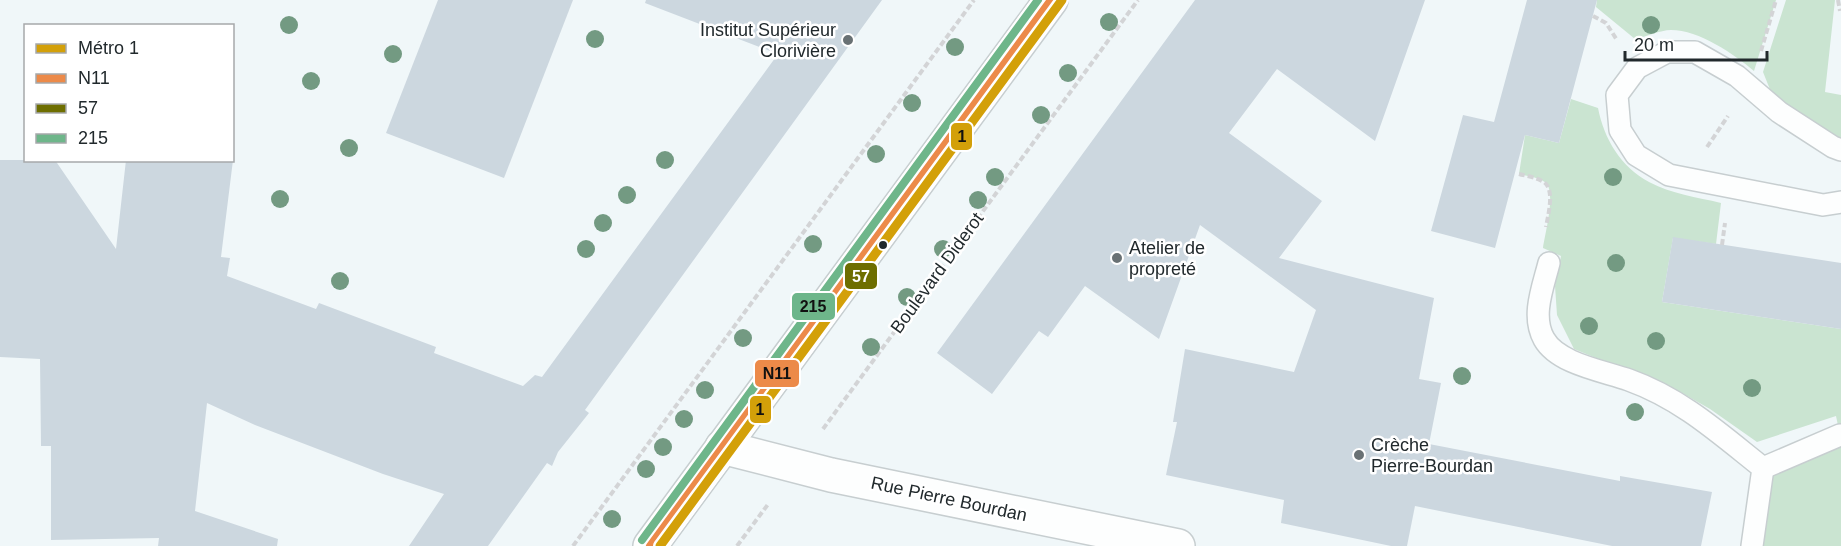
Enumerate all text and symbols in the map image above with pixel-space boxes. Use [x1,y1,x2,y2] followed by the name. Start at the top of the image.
[700,20,836,61] place label: Institut Supérieur Clorivière
[24,24,234,162] legend
[1625,24,1768,62] scale bar
[841,33,855,47] marker: Institut Supérieur Clorivière
[1634,35,1674,55] text: 20 m
[78,38,139,58] text: Métro 1
[78,68,110,88] text: N11
[78,98,98,118] text: 57
[950,122,973,151] line badge: 1
[78,128,108,148] text: 215
[958,128,967,145] text: 1
[887,209,987,337] street label: Boulevard Diderot
[1129,238,1205,279] place label: Atelier de propreté
[877,239,889,251] unlabelled marker
[1110,251,1124,265] marker: Atelier de propreté
[844,262,878,290] line badge: 57
[852,268,870,285] text: 57
[791,292,836,321] line badge: 215
[800,298,826,315] text: 215
[754,359,800,388] line badge: N11
[763,365,791,382] text: N11
[749,395,772,424] line badge: 1
[756,401,765,418] text: 1
[1371,435,1493,476] place label: Crèche Pierre-Bourdan
[1352,448,1366,462] marker: Crèche Pierre-Bourdan
[869,473,1029,525] street label: Rue Pierre Bourdan

